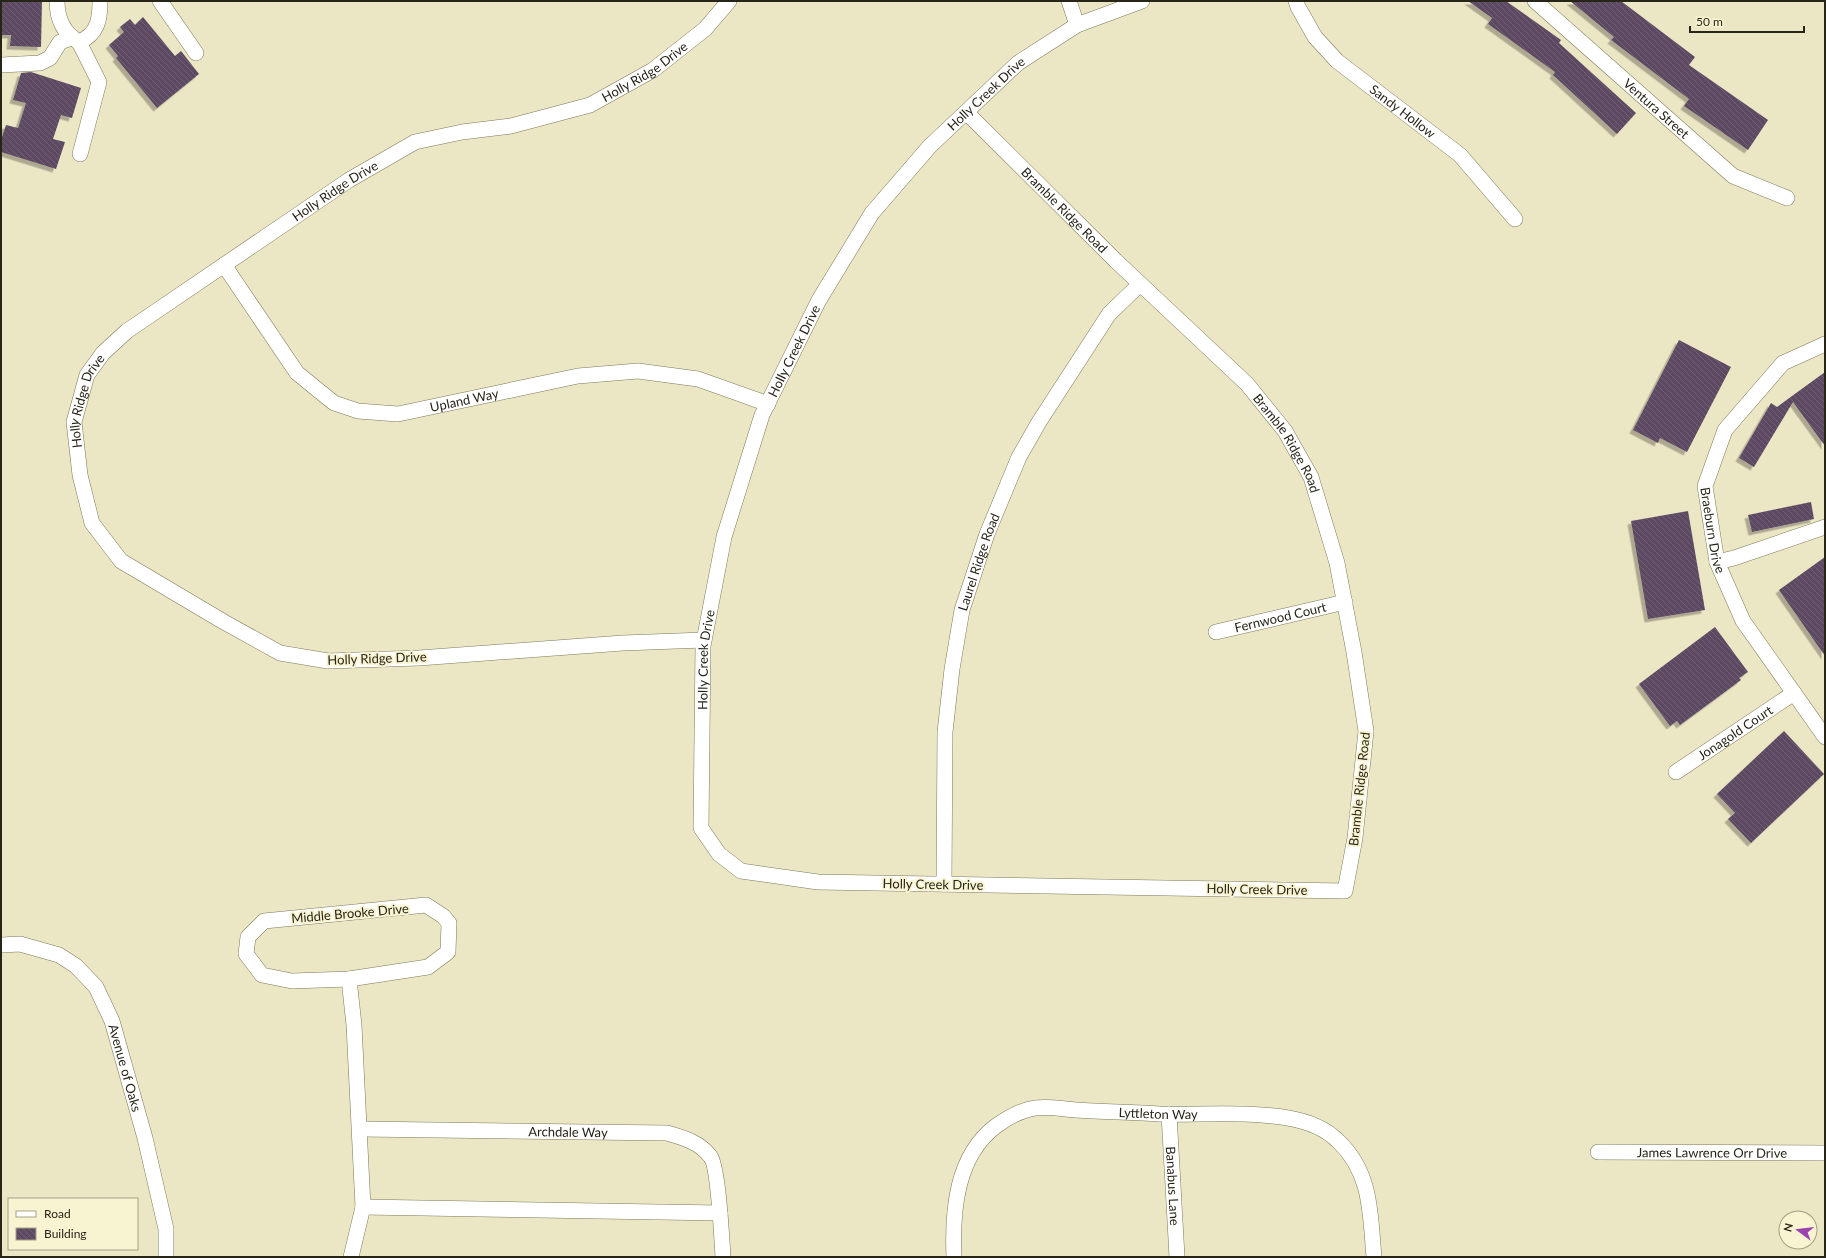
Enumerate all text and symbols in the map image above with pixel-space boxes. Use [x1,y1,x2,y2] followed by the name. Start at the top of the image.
[1690,8,1804,34] scale bar
[1696,14,1723,29] text: 50 m
[599,38,691,105] street label: Holly Ridge Drive
[944,53,1028,134] street label: Holly Creek Drive
[1620,75,1693,142] street label: Ventura Street
[1367,81,1439,141] street label: Sandy Hollow
[289,157,381,224] street label: Holly Ridge Drive
[1018,164,1111,256] street label: Bramble Ridge Road
[764,302,823,400] street label: Holly Creek Drive
[65,351,108,449] street label: Holly Ridge Drive
[428,385,500,415] street label: Upland Way
[1250,390,1323,495] street label: Bramble Ridge Road
[1697,486,1729,576] street label: Braeburn Drive
[954,511,1003,613] street label: Laurel Ridge Road
[1233,599,1328,635] street label: Fernwood Court
[694,608,718,710] street label: Holly Creek Drive
[327,648,427,668] street label: Holly Ridge Drive
[1695,702,1776,763] street label: Jonagold Court
[1345,731,1373,847] street label: Bramble Ridge Road
[883,875,984,893] street label: Holly Creek Drive
[1207,880,1308,898] street label: Holly Creek Drive
[291,900,410,926] street label: Middle Brooke Drive
[105,1022,145,1114] street label: Avenue of Oaks
[1118,1104,1198,1122] street label: Lyttleton Way
[528,1123,608,1140] street label: Archdale Way
[1637,1144,1787,1161] street label: James Lawrence Orr Drive
[1163,1146,1183,1226] street label: Banabus Lane
[8,1198,138,1250] legend
[44,1206,71,1221] text: Road
[1778,1210,1818,1250] north arrow
[1780,1222,1795,1233] text: N
[44,1226,87,1241] text: Building

